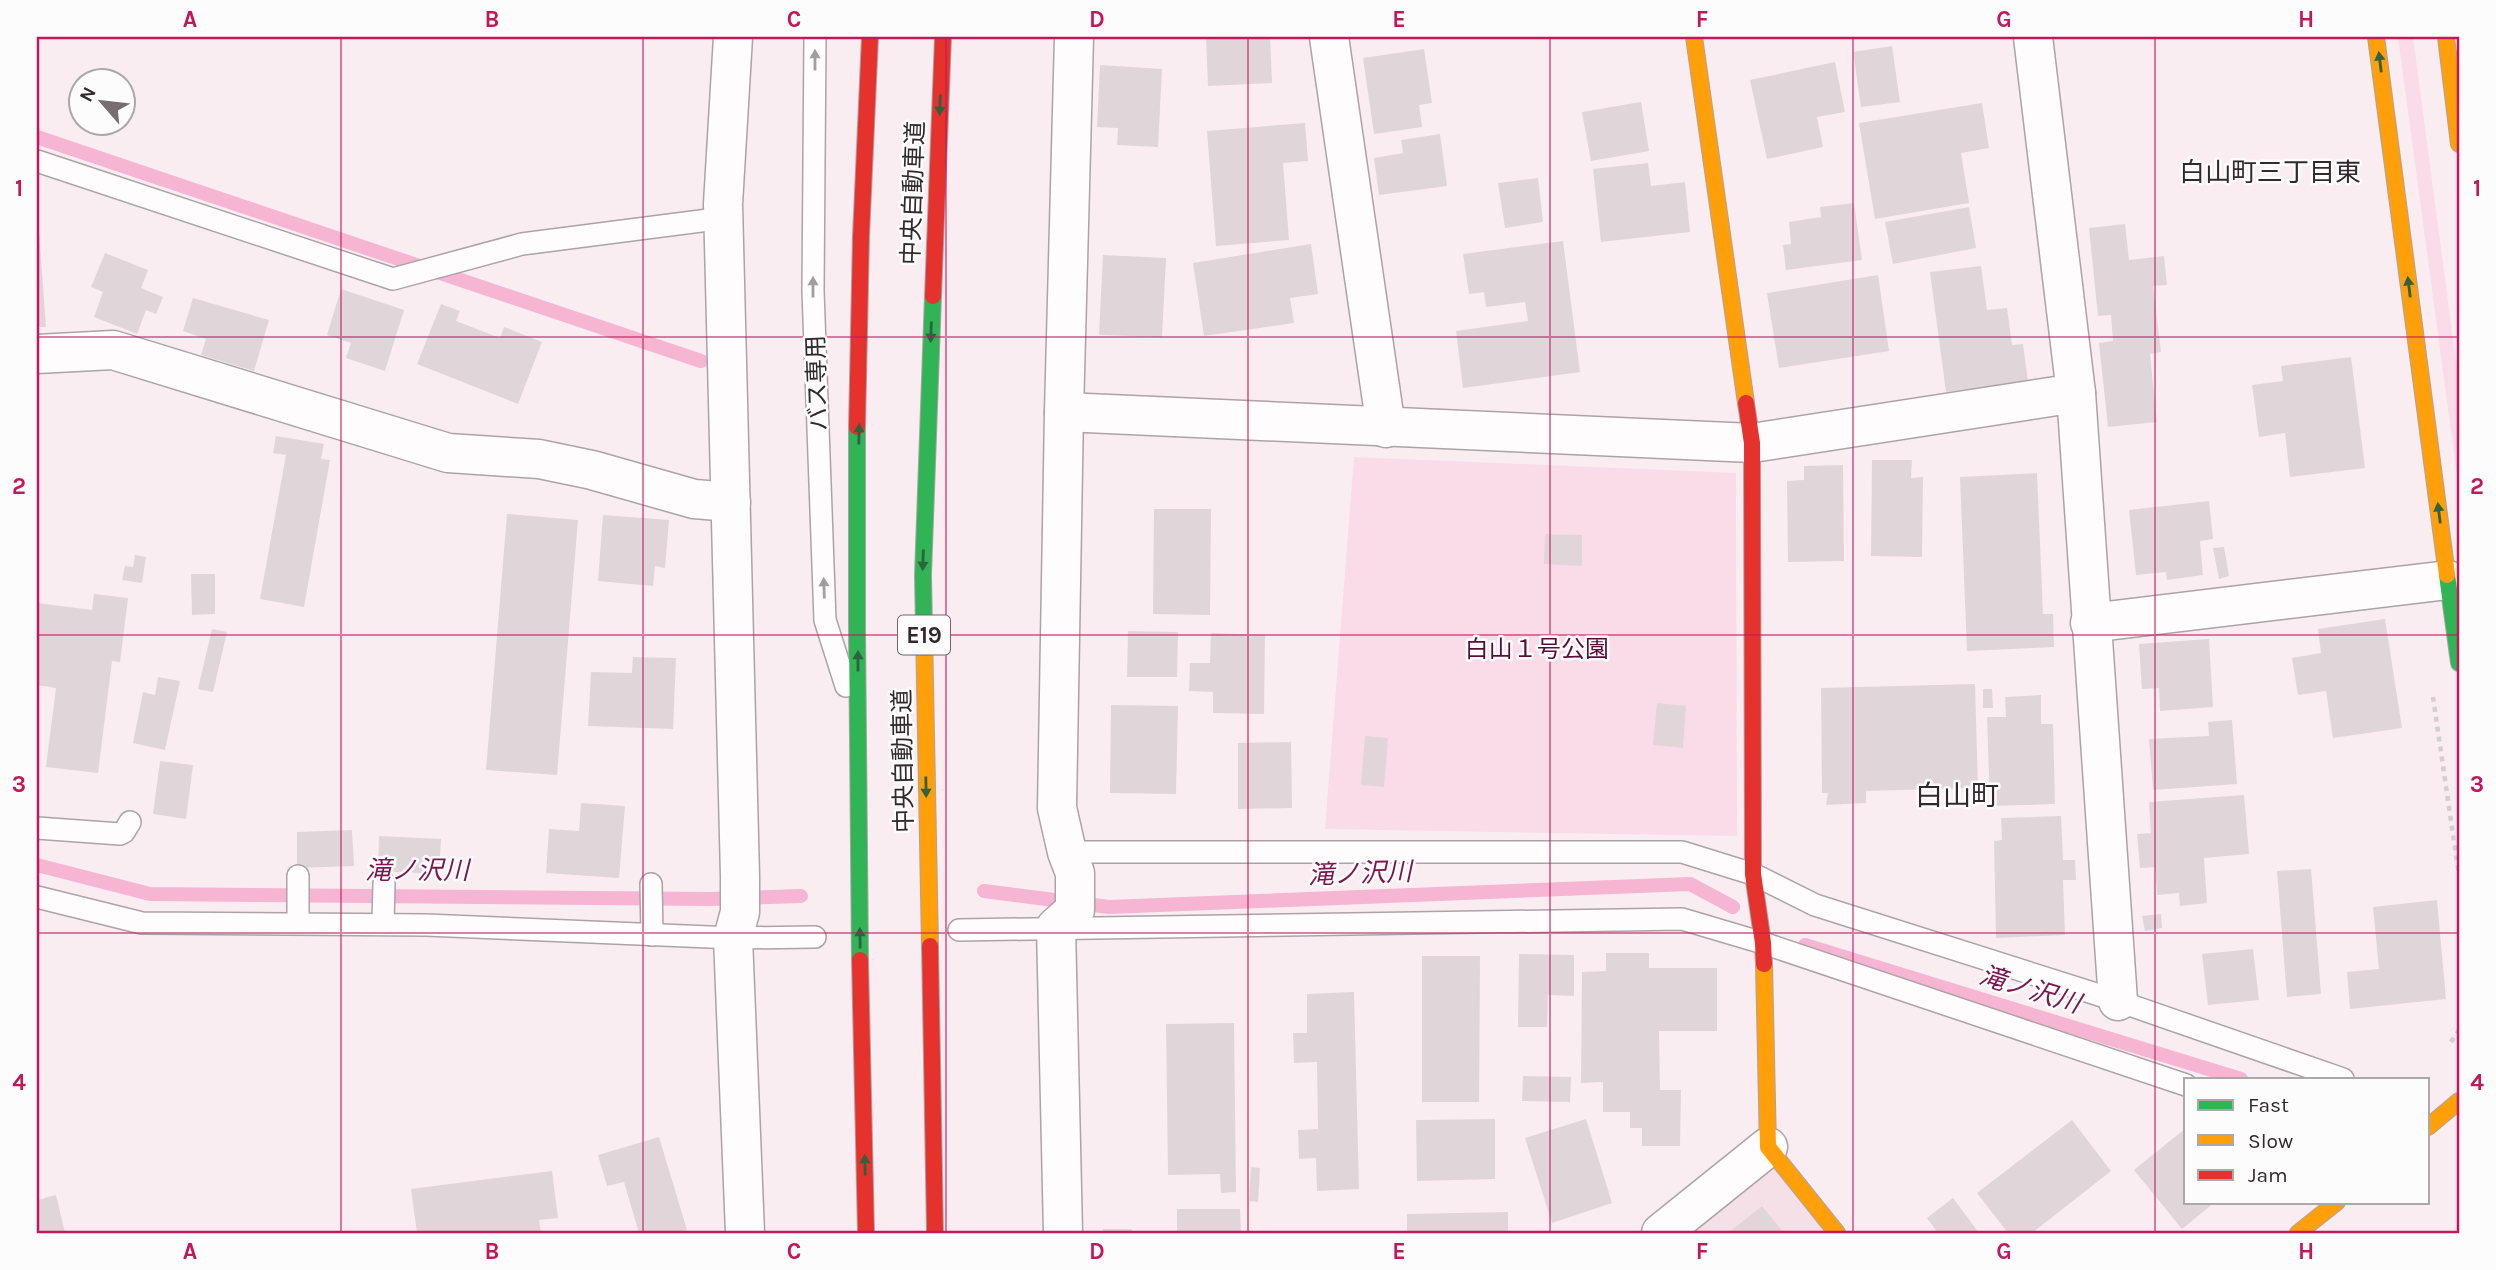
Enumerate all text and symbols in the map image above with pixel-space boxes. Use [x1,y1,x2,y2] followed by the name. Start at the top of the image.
[183,6,197,33] text: A
[485,6,499,33] text: B
[787,6,801,33] text: C
[1089,6,1105,33] text: D
[1392,6,1406,33] text: E
[1696,6,1708,33] text: F
[1996,6,2012,33] text: G
[2298,6,2314,33] text: H
[809,48,820,70] one-way arrow
[2374,50,2385,72] one-way arrow
[66,66,136,136] north arrow
[75,83,101,106] text: N
[934,94,945,116] one-way arrow
[896,121,930,265] street label: 中央自動車道
[2179,157,2361,188] district label: 白山町三丁目東
[15,175,23,202] text: 1
[2473,175,2481,202] text: 1
[808,276,819,298] one-way arrow
[2404,276,2415,298] one-way arrow
[925,322,936,344] one-way arrow
[801,335,833,431] street label: バス専用
[853,422,864,444] one-way arrow
[12,473,26,500] text: 2
[2470,473,2484,500] text: 2
[2433,502,2444,524] one-way arrow
[918,549,929,571] one-way arrow
[818,577,829,599] one-way arrow
[898,615,950,654] road number: E19
[1465,635,1609,663] park label: 白山１号公園
[852,650,864,672] one-way arrow
[888,689,918,833] street label: 中央自動車道
[12,771,26,798] text: 3
[2470,771,2484,798] text: 3
[920,776,932,798] one-way arrow
[1915,779,1999,812] district label: 白山町
[365,855,472,886] water label: 滝ノ沢川
[1308,856,1416,891] water label: 滝ノ沢川
[854,926,866,948] one-way arrow
[1976,959,2087,1020] water label: 滝ノ沢川
[12,1069,26,1096] text: 4
[2470,1069,2484,1096] text: 4
[2184,1078,2430,1204] legend
[2248,1093,2289,1117] text: Fast
[2248,1129,2293,1153] text: Slow
[859,1154,871,1176] one-way arrow
[2248,1163,2288,1187] text: Jam
[183,1238,197,1265] text: A
[485,1238,499,1265] text: B
[787,1238,801,1265] text: C
[1089,1238,1105,1265] text: D
[1392,1238,1406,1265] text: E
[1696,1238,1708,1265] text: F
[1996,1238,2012,1265] text: G
[2298,1238,2314,1265] text: H

